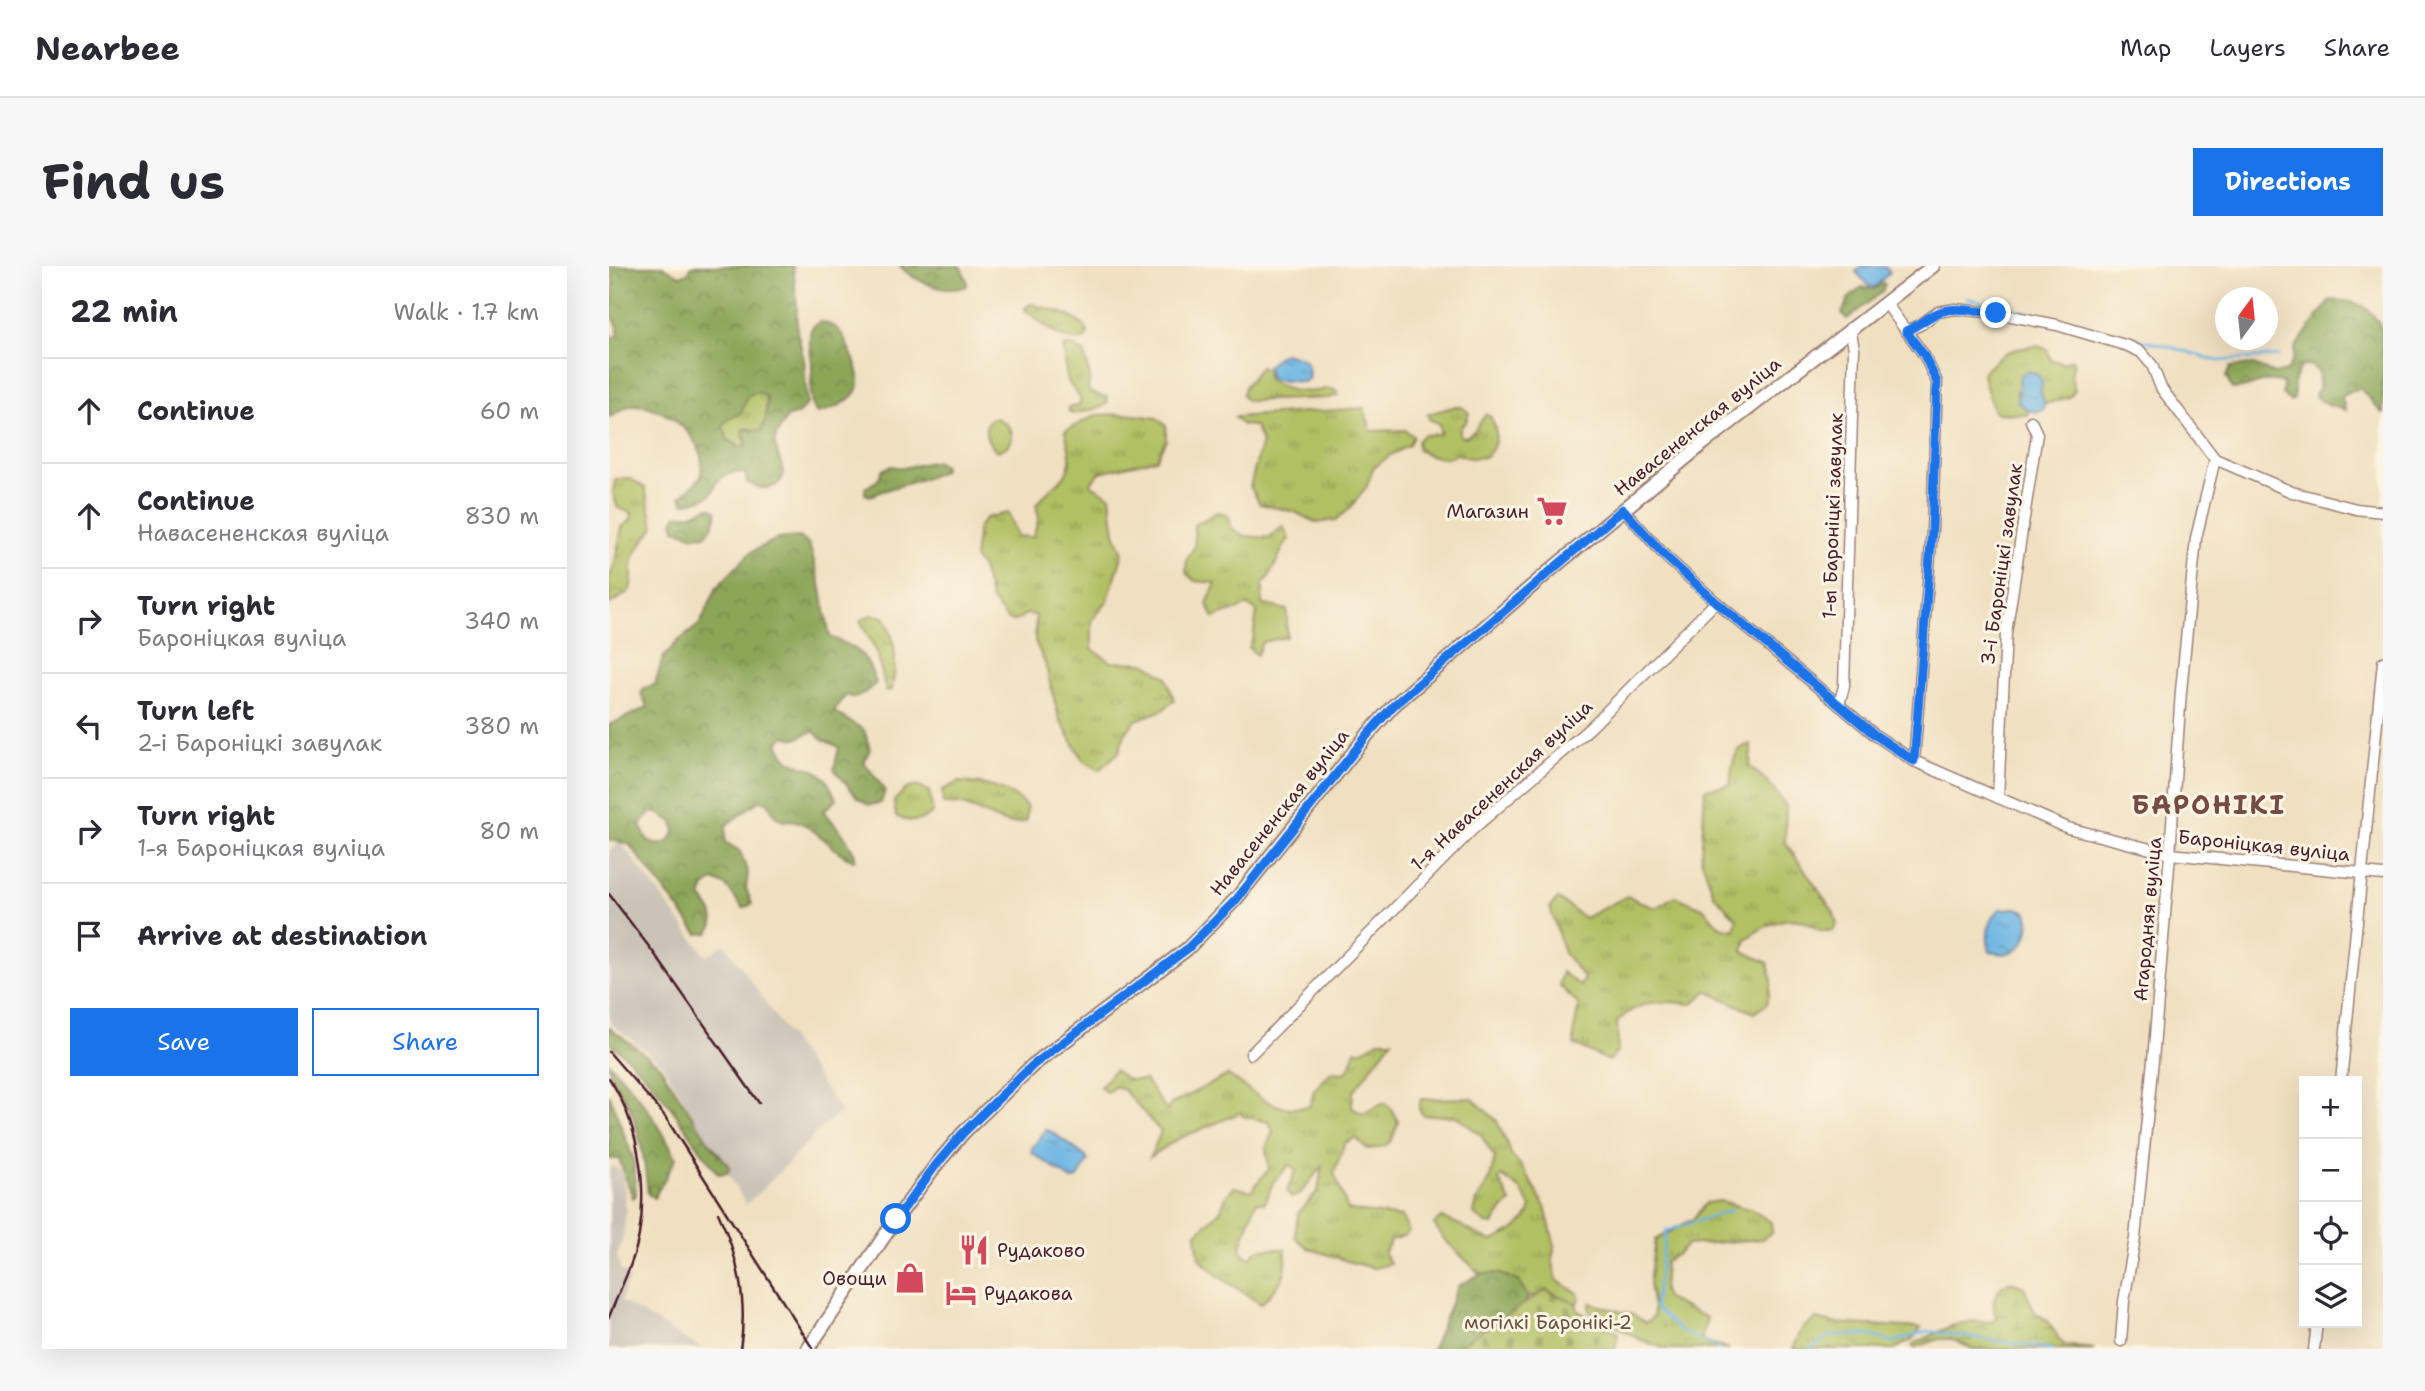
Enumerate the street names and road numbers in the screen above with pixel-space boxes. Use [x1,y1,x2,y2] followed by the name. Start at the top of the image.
[1609,351,1786,502] street label: Навасененская вуліца
[1816,413,1849,620] street label: 1-ы Бароніцкі завулак
[1975,462,2028,666] street label: 3-і Бароніцкі завулак
[1405,694,1598,876] street label: 1-я Навасененская вуліца
[1204,723,1355,901] street label: Навасененская вуліца
[2177,824,2351,867] street label: Бароніцкая вуліца
[2128,836,2167,1002] street label: Агародняя вуліца

